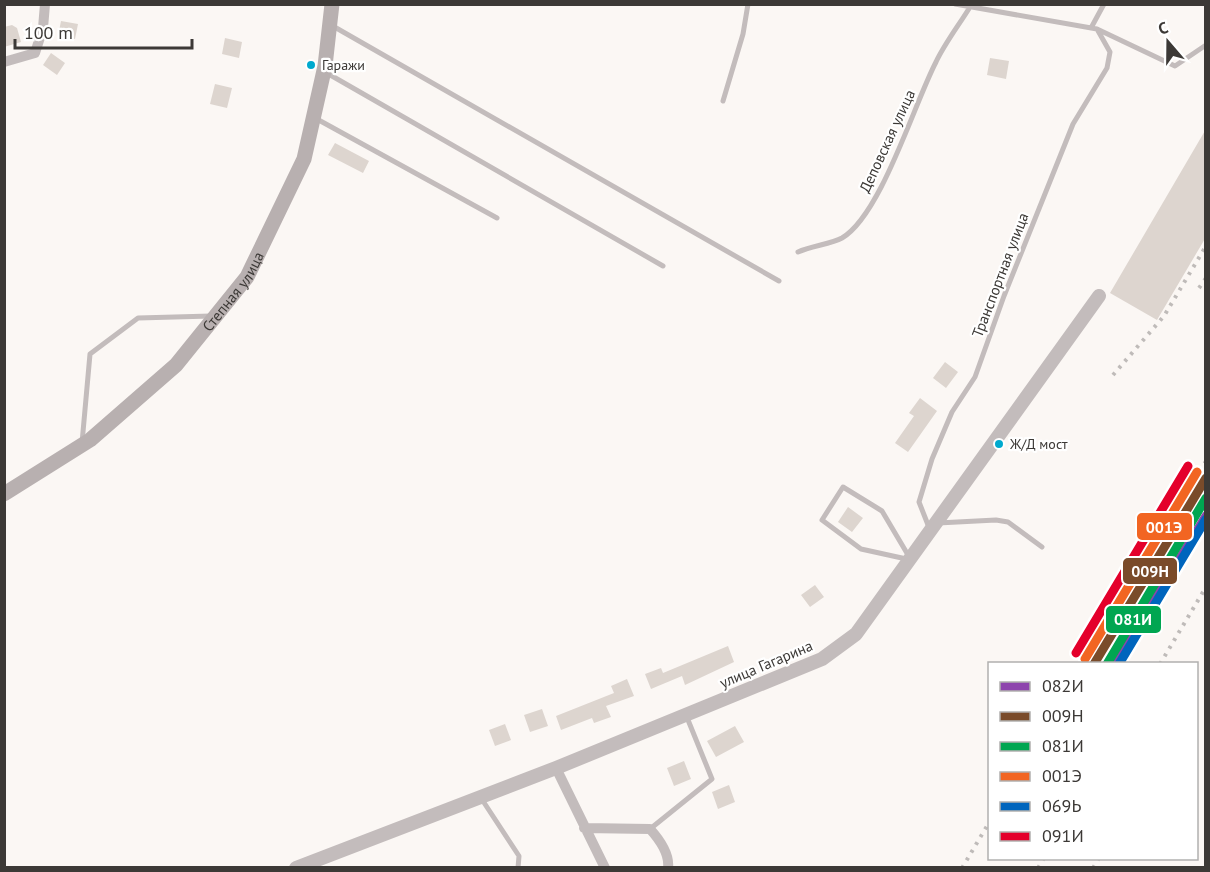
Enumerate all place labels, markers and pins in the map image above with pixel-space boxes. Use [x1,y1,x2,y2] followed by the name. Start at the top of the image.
[322,56,365,74] place label: Гаражи
[305,59,317,71] marker: Гаражи
[1009,435,1068,453] place label: Ж/Д мост
[993,438,1005,450] marker: Ж/Д мост

